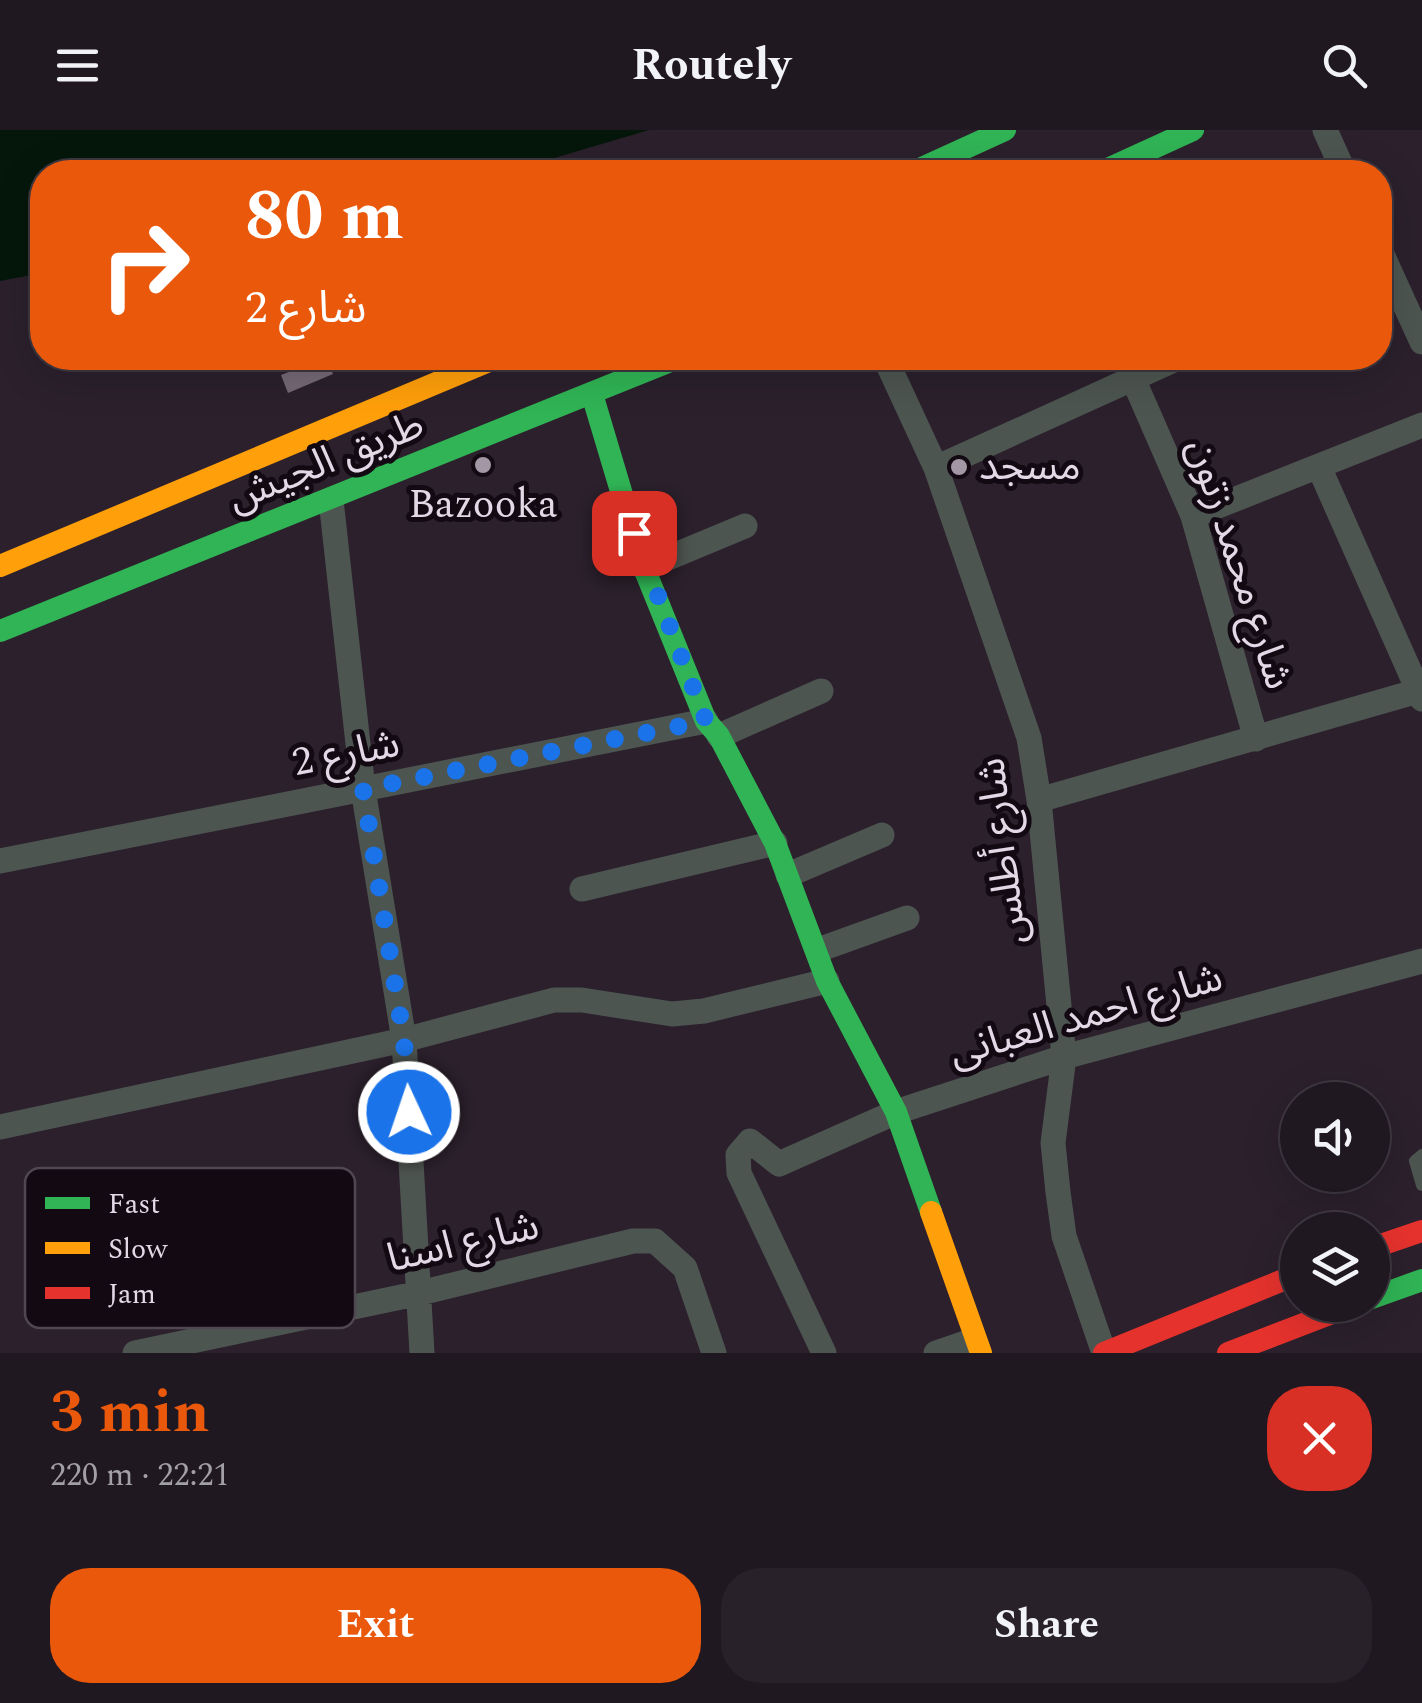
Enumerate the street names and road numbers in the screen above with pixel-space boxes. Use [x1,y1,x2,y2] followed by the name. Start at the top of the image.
[219,395,433,529] street label: طريق الجيش
[1170,431,1308,697] street label: شارع محمد زتون
[287,714,405,794] street label: شارع 2
[961,754,1045,948] street label: شارع أطلس
[942,948,1230,1084] street label: شارع احمد العبانى
[381,1196,545,1290] street label: شارع اسنا

